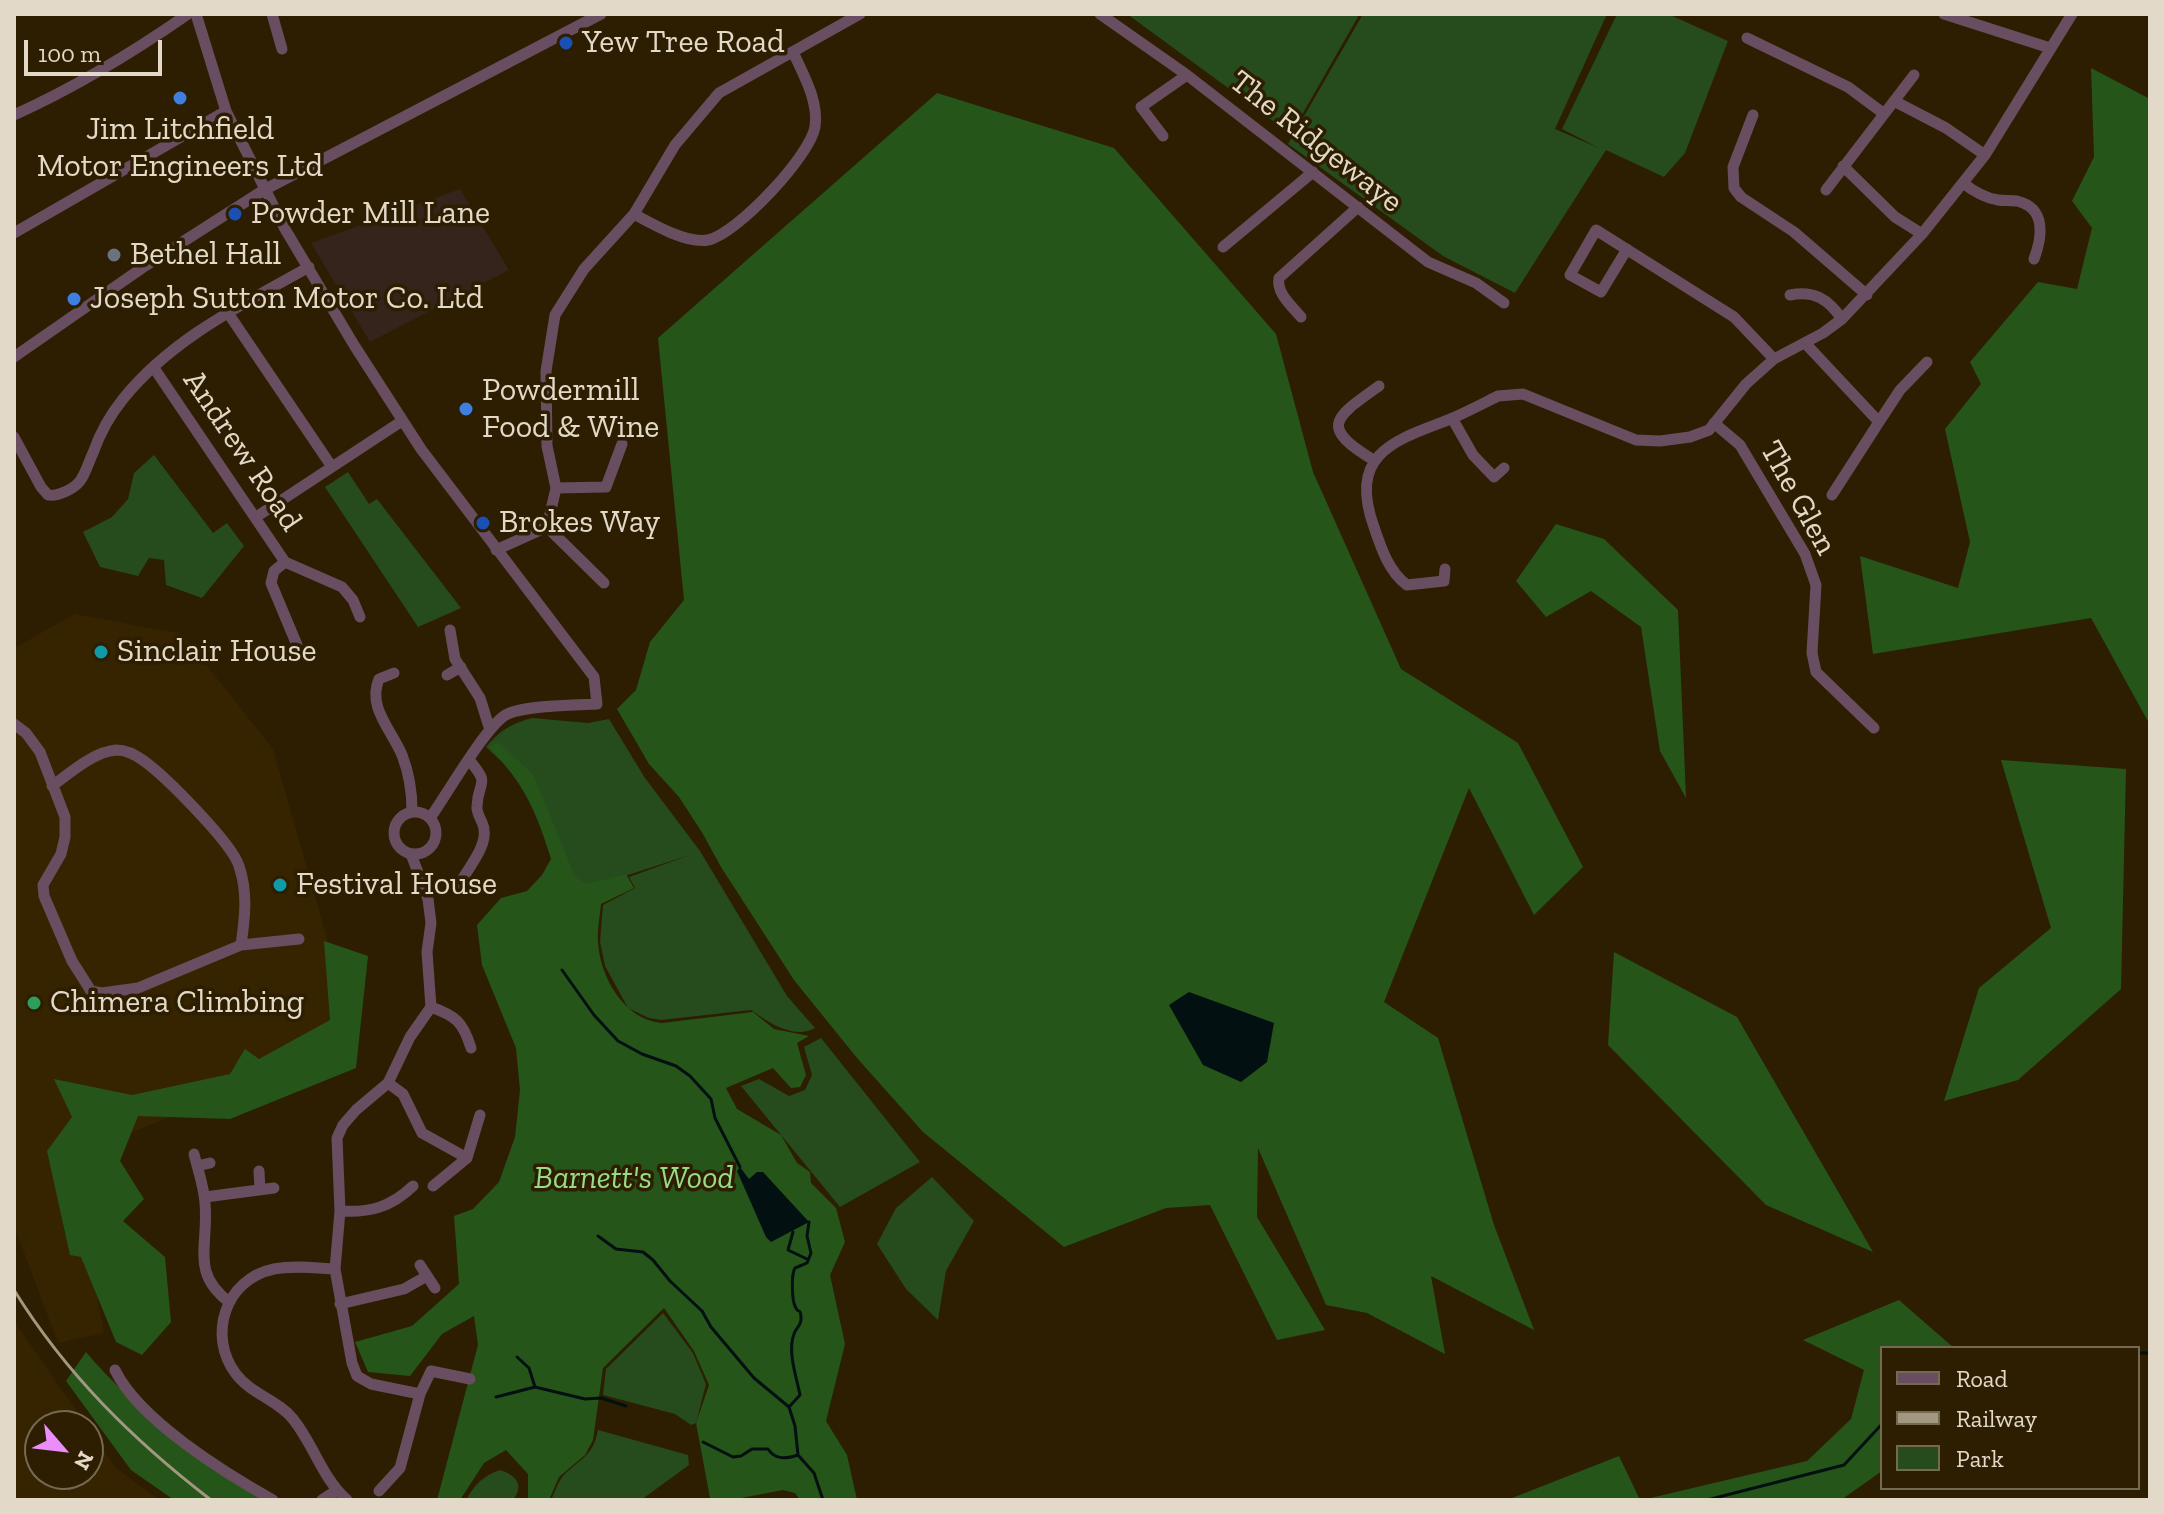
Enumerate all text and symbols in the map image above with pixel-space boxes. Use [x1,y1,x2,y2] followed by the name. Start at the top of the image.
[28,24,166,74] scale bar
[582,24,785,62] place label: Yew Tree Road
[557,34,575,52] marker: Yew Tree Road
[38,39,101,68] text: 100 m
[1222,63,1410,221] street label: The Ridgewaye
[171,89,189,107] marker: Jim Litchfield Motor Engineers Ltd
[37,111,323,186] place label: Jim Litchfield Motor Engineers Ltd
[251,195,490,233] place label: Powder Mill Lane
[226,205,244,223] marker: Powder Mill Lane
[130,236,281,274] place label: Bethel Hall
[105,246,123,264] marker: Bethel Hall
[90,280,483,318] place label: Joseph Sutton Motor Co. Ltd
[65,290,83,308] marker: Joseph Sutton Motor Co. Ltd
[174,363,310,539] street label: Andrew Road
[482,372,659,447] place label: Powdermill Food & Wine
[457,400,475,418] marker: Powdermill Food & Wine
[1751,434,1845,562] street label: The Glen
[499,504,660,542] place label: Brokes Way
[474,514,492,532] marker: Brokes Way
[117,633,317,671] place label: Sinclair House
[92,643,110,661] marker: Sinclair House
[296,866,497,904] place label: Festival House
[271,876,289,894] marker: Festival House
[50,984,304,1022] place label: Chimera Climbing
[25,994,43,1012] marker: Chimera Climbing
[534,1160,734,1198] park label: Barnett's Wood
[1880,1346,2140,1490] legend
[1956,1364,2008,1393] text: Road
[1956,1404,2037,1433] text: Railway
[24,1410,104,1490] north arrow
[1956,1444,2004,1473] text: Park
[68,1447,100,1474] text: N

